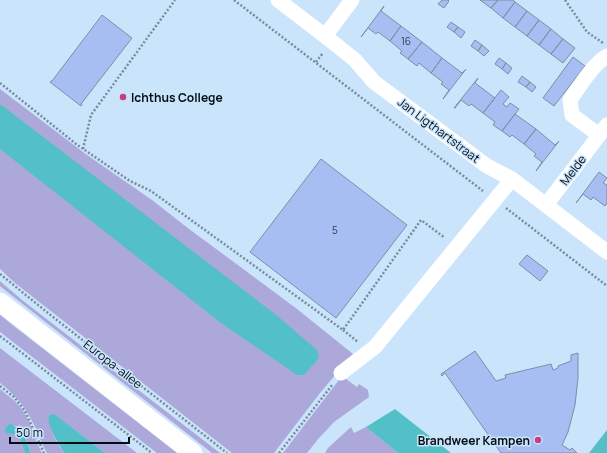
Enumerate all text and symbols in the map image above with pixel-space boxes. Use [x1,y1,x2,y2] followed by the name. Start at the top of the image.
[401,34,411,48] house number: 16
[131,89,223,106] place label: Ichthus College
[118,92,128,102] marker: Ichthus College
[394,93,484,167] street label: Jan Ligthartstraat
[556,151,590,189] street label: Melde
[332,223,338,237] house number: 5
[80,336,146,392] street label: Europa-allee
[10,419,129,445] scale bar
[16,424,43,441] text: 50 m
[418,432,530,449] place label: Brandweer Kampen
[533,435,543,445] marker: Brandweer Kampen

